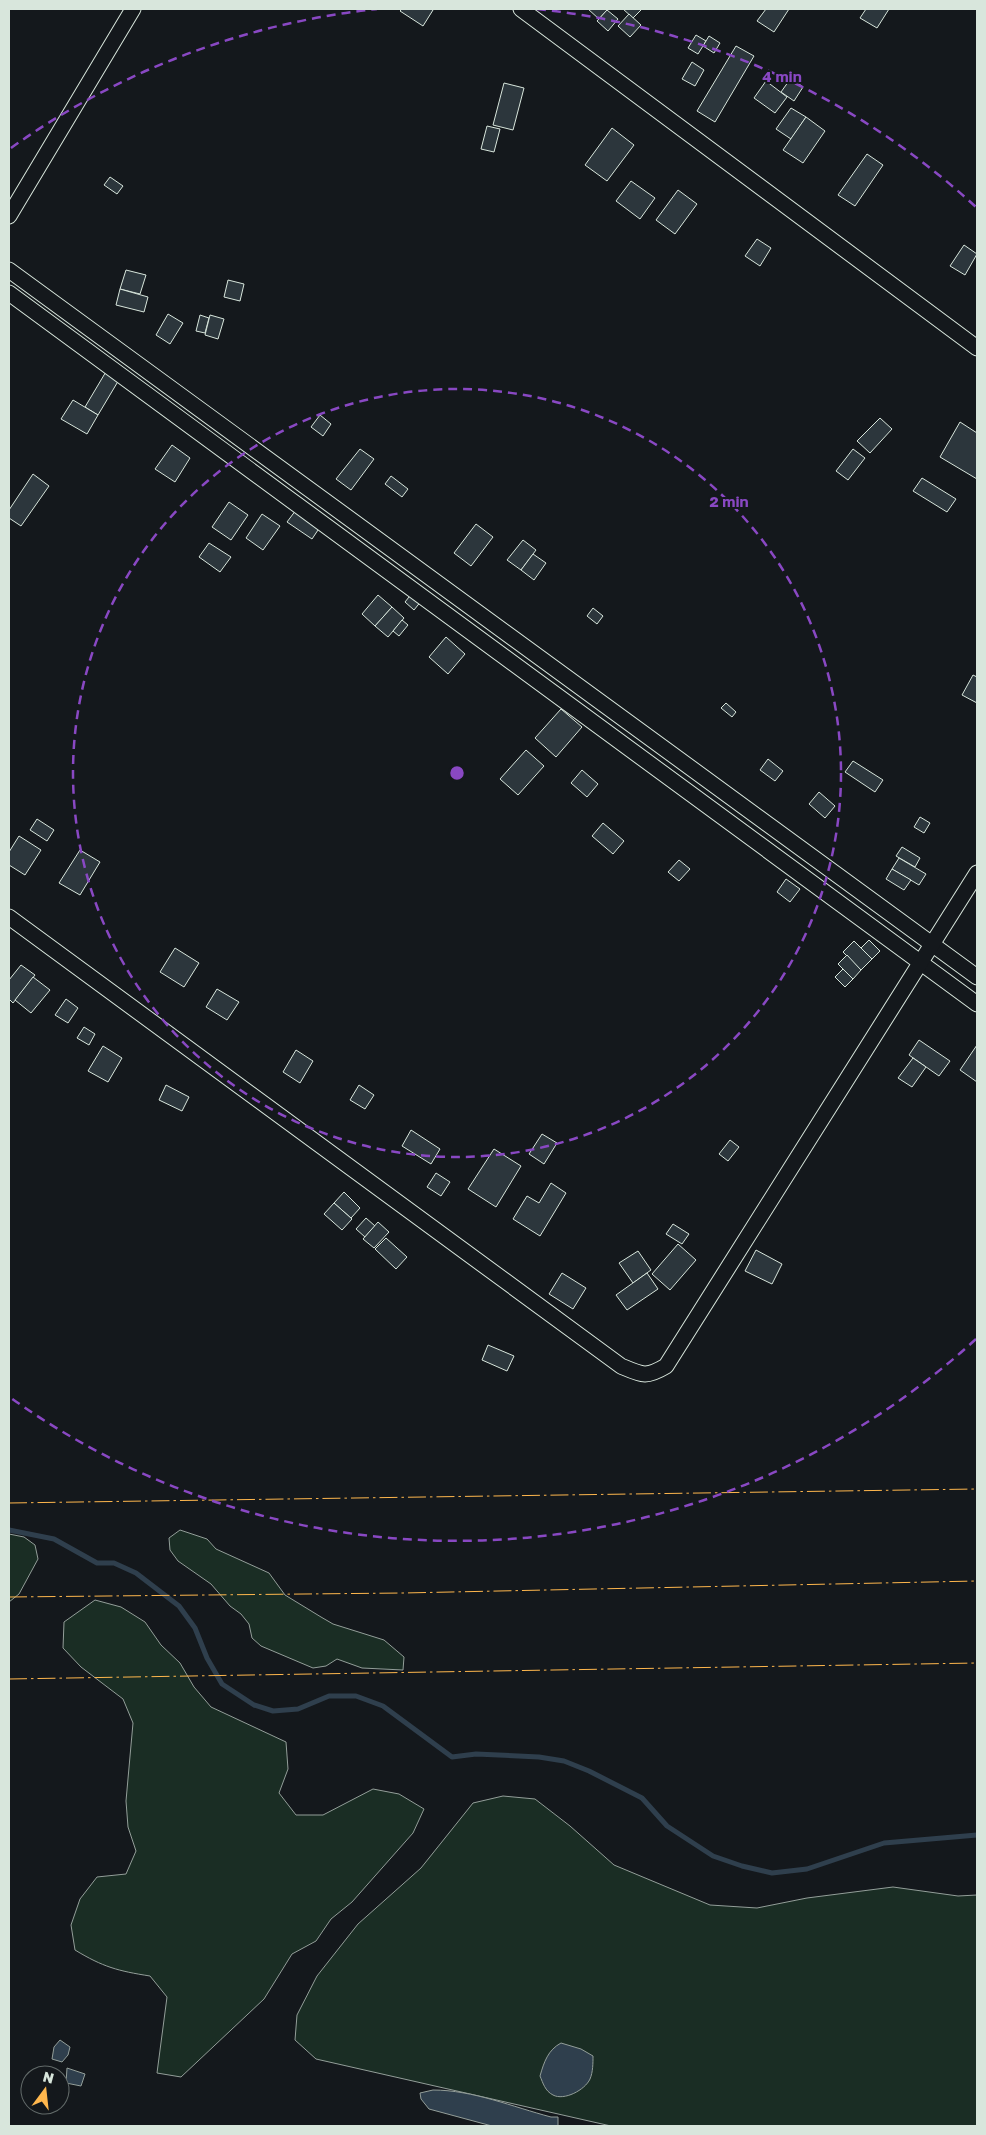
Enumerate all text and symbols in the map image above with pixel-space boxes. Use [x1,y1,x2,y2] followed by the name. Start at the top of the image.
[762,67,802,85] text: 4 min
[709,492,749,510] text: 2 min
[448,764,466,782] centre of rings
[20,2065,70,2115] north arrow
[41,2067,56,2087] text: N

